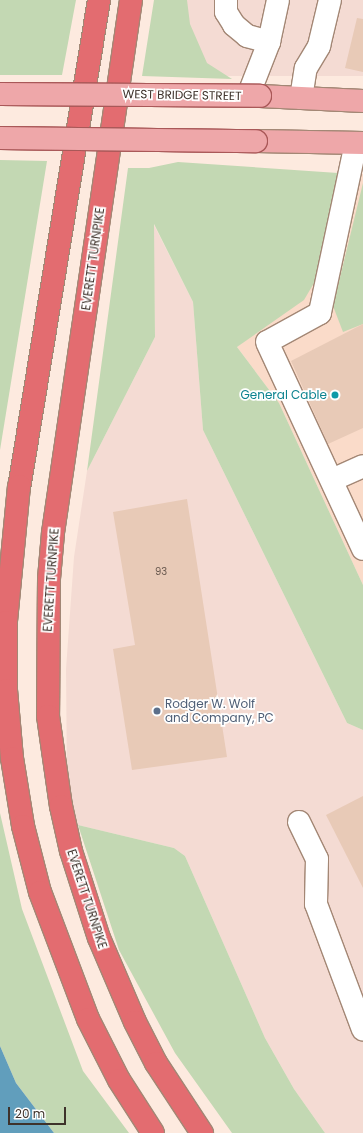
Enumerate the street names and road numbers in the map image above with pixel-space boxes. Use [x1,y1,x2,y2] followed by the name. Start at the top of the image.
[122,87,242,103] street label: WEST BRIDGE STREET
[79,207,107,311] street label: EVERETT TURNPIKE
[40,528,62,632] street label: EVERETT TURNPIKE
[64,847,110,951] street label: EVERETT TURNPIKE

